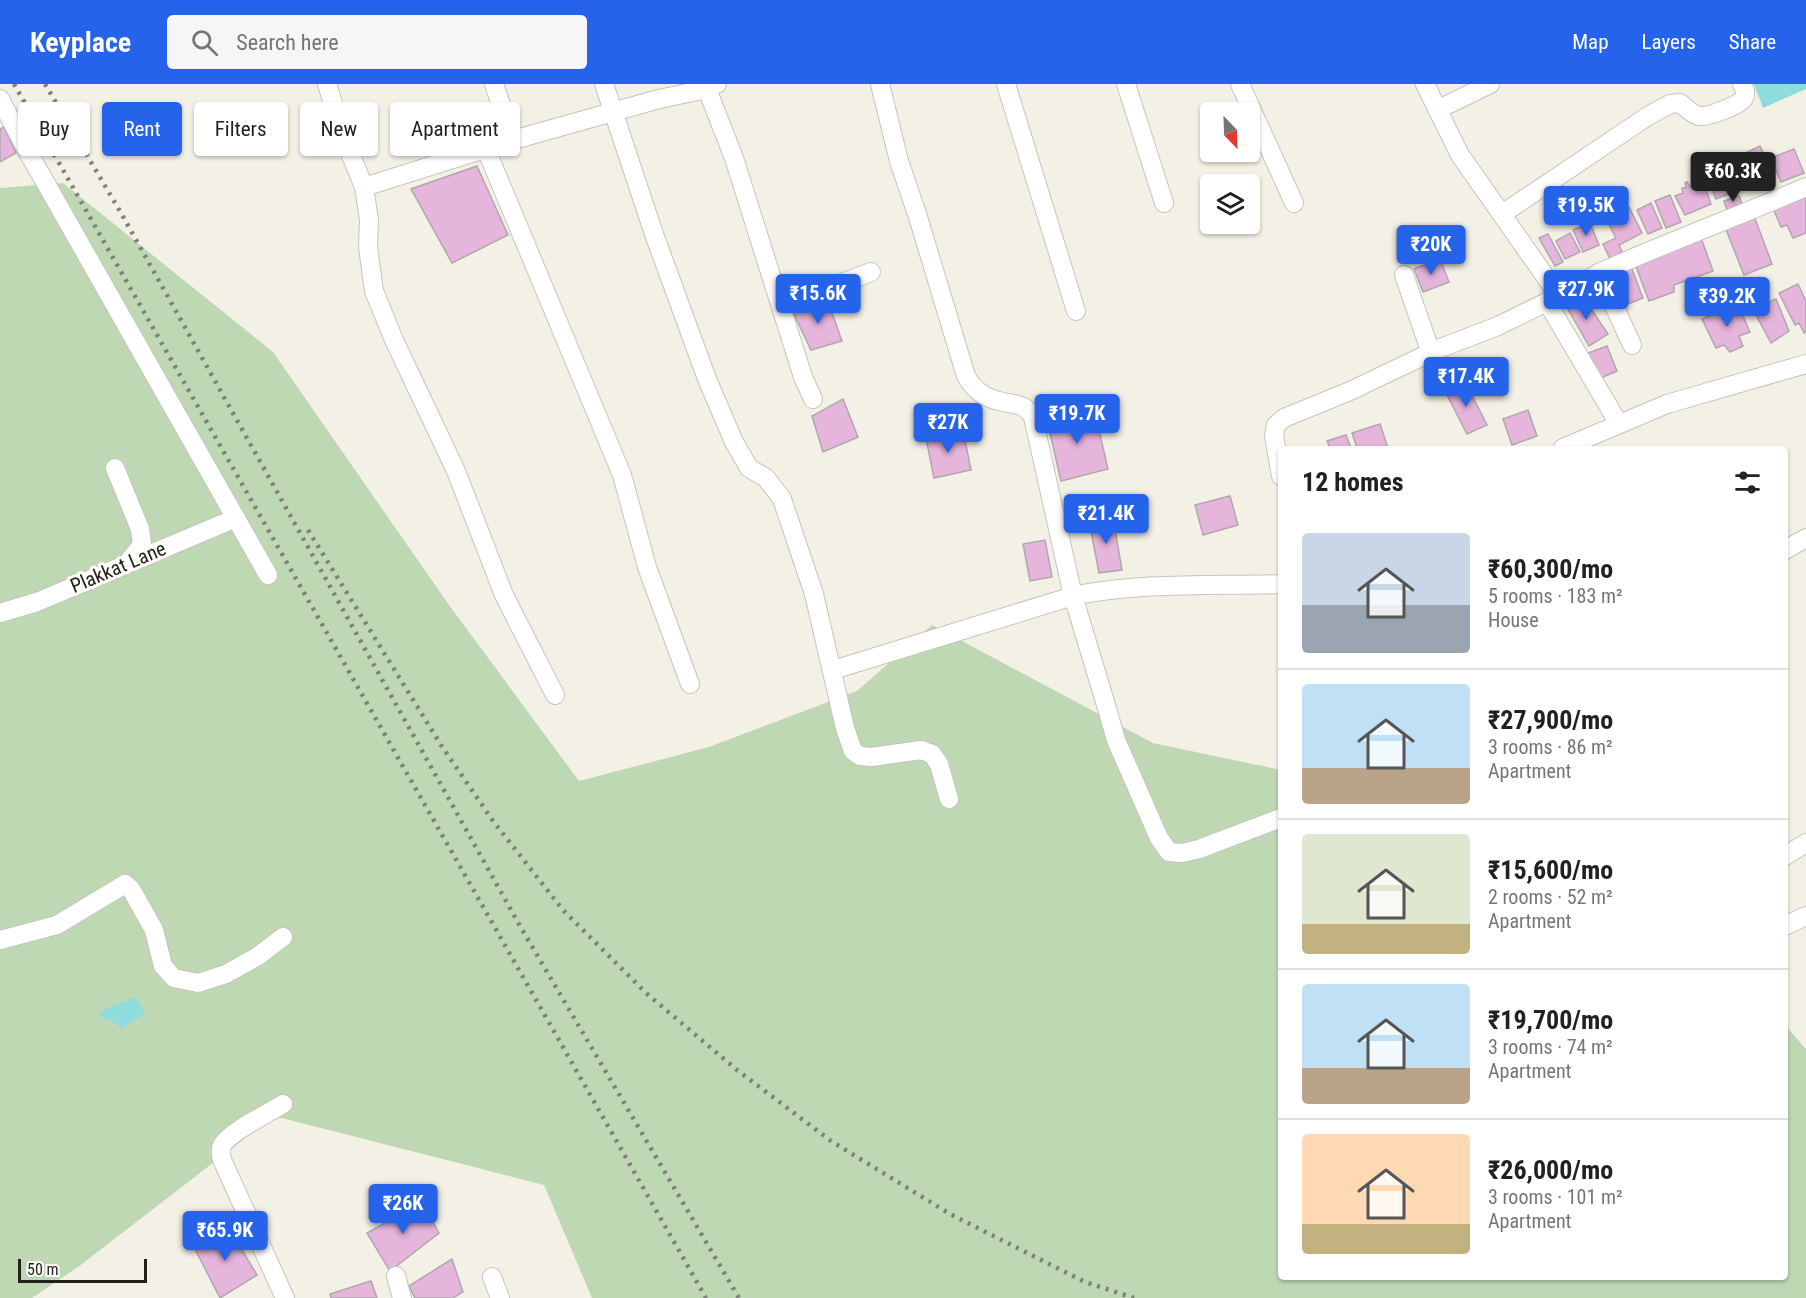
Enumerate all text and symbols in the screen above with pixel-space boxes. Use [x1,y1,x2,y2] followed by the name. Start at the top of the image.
[167,15,587,69] search box
[30,26,131,59] text: Keyplace
[188,26,221,59] icon: search
[236,30,339,55] text: Search here
[1572,30,1609,54] text: Map
[1642,30,1696,54] text: Layers
[1729,30,1776,54] text: Share
[18,102,90,156] chip: Buy
[102,102,182,156] chip: Rent
[194,102,288,156] chip: Filters
[300,102,378,156] chip: New
[390,102,520,156] chip: Apartment
[1200,102,1260,162] north arrow
[1200,102,1260,234] map controls
[1684,152,1782,203] pin: ₹60.3K
[1705,159,1761,183] text: ₹60.3K
[1200,174,1260,234] button: layers
[1537,186,1635,237] pin: ₹19.5K
[1558,193,1614,217] text: ₹19.5K
[1395,225,1467,276] pin: ₹20K
[1411,232,1451,256] text: ₹20K
[1537,270,1635,321] pin: ₹27.9K
[769,274,867,325] pin: ₹15.6K
[1558,277,1614,301] text: ₹27.9K
[1678,277,1776,328] pin: ₹39.2K
[790,281,846,305] text: ₹15.6K
[1699,284,1755,308] text: ₹39.2K
[1417,357,1515,408] pin: ₹17.4K
[1438,364,1494,388] text: ₹17.4K
[1028,394,1126,445] pin: ₹19.7K
[1049,401,1105,425] text: ₹19.7K
[912,403,984,454] pin: ₹27K
[928,410,968,434] text: ₹27K
[1731,466,1764,499] icon: filters
[1302,467,1404,497] text: 12 homes
[1057,494,1155,545] pin: ₹21.4K
[1078,501,1134,525] text: ₹21.4K
[67,536,169,598] street label: Plakkat Lane
[1488,554,1613,584] text: ₹60,300/mo
[1350,557,1422,629] icon: home
[1488,584,1623,608] text: 5 rooms · 183 m²
[1488,608,1539,632] text: House
[1488,705,1613,735] text: ₹27,900/mo
[1350,708,1422,780] icon: home
[1488,735,1613,759] text: 3 rooms · 86 m²
[1488,759,1572,783] text: Apartment
[1488,855,1613,885] text: ₹15,600/mo
[1350,858,1422,930] icon: home
[1488,885,1613,909] text: 2 rooms · 52 m²
[1488,909,1572,933] text: Apartment
[1488,1005,1613,1035] text: ₹19,700/mo
[1350,1008,1422,1080] icon: home
[1488,1035,1613,1059] text: 3 rooms · 74 m²
[1488,1059,1572,1083] text: Apartment
[1488,1155,1613,1185] text: ₹26,000/mo
[1350,1158,1422,1230] icon: home
[367,1184,439,1235] pin: ₹26K
[1488,1185,1623,1209] text: 3 rooms · 101 m²
[383,1191,423,1215] text: ₹26K
[1488,1209,1572,1233] text: Apartment
[176,1211,274,1262] pin: ₹65.9K
[197,1218,253,1242] text: ₹65.9K
[18,1256,147,1284] scale bar
[27,1260,59,1279] text: 50 m

